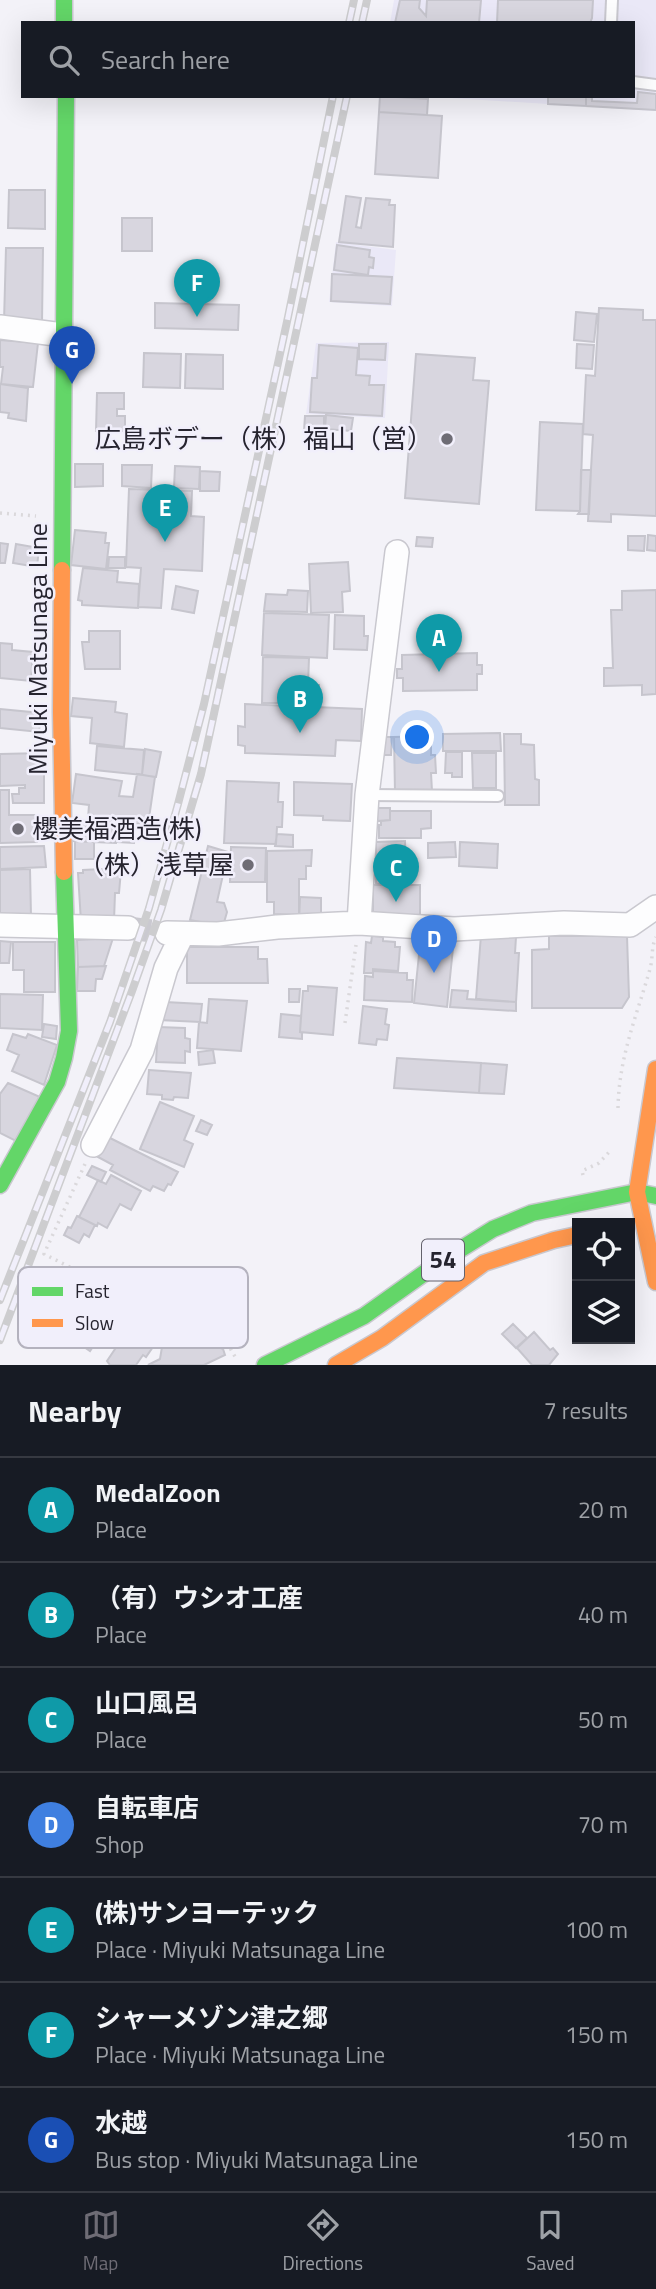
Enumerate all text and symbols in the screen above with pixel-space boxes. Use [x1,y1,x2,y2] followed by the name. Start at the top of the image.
[21,21,635,98] search box
[101,40,230,79] text: Search here
[45,41,83,79] icon: search
[174,259,220,317] pin: F
[49,326,95,384] pin: G
[95,419,433,458] place label: 広島ボデー（株）福山（営）
[439,431,455,447] marker: 広島ボデー（株）福山（営）
[142,484,188,542] pin: E
[18,523,57,775] street label: Miyuki Matsunaga Line
[416,614,462,672] pin: A
[277,675,323,733] pin: B
[400,720,434,754] your location
[32,809,202,848] place label: 櫻美福酒造(株)
[10,821,26,837] marker: 櫻美福酒造(株)
[373,844,419,902] pin: C
[78,845,234,884] place label: （株）浅草屋
[240,857,256,873] marker: （株）浅草屋
[411,915,457,973] pin: D
[572,1218,635,1344] map controls
[572,1218,635,1281] button: locate
[422,1240,464,1280] road number: 54
[18,1267,248,1348] legend
[75,1276,110,1305] text: Fast
[572,1281,635,1344] button: layers
[75,1308,114,1337] text: Slow
[28,1388,121,1434] text: Nearby
[544,1393,628,1428] text: 7 results
[95,1473,221,1512] text: MedalZoon
[44,1492,58,1527] text: A
[578,1492,628,1527] text: 20 m
[95,1512,147,1547] text: Place
[95,1578,303,1617] text: （有）ウシオ工産
[44,1597,58,1632] text: B
[578,1597,628,1632] text: 40 m
[95,1617,147,1652] text: Place
[95,1683,199,1722] text: 山口風呂
[45,1702,57,1737] text: C
[578,1702,628,1737] text: 50 m
[95,1722,147,1757] text: Place
[95,1788,199,1827] text: 自転車店
[44,1807,58,1842] text: D
[578,1807,628,1842] text: 70 m
[95,1827,144,1862] text: Shop
[95,1893,319,1932] text: (株)サンヨーテック
[45,1912,57,1947] text: E
[565,1912,628,1947] text: 100 m
[95,1932,385,1967] text: Place · Miyuki Matsunaga Line
[95,1998,328,2037] text: シャーメゾン津之郷
[45,2017,57,2052] text: F
[565,2017,628,2052] text: 150 m
[95,2037,385,2072] text: Place · Miyuki Matsunaga Line
[95,2103,147,2142] text: 水越
[44,2122,58,2157] text: G
[565,2122,628,2157] text: 150 m
[95,2142,418,2177] text: Bus stop · Miyuki Matsunaga Line
[82,2206,120,2277] tab: Map
[283,2206,363,2277] tab: Directions
[526,2206,574,2277] tab: Saved

